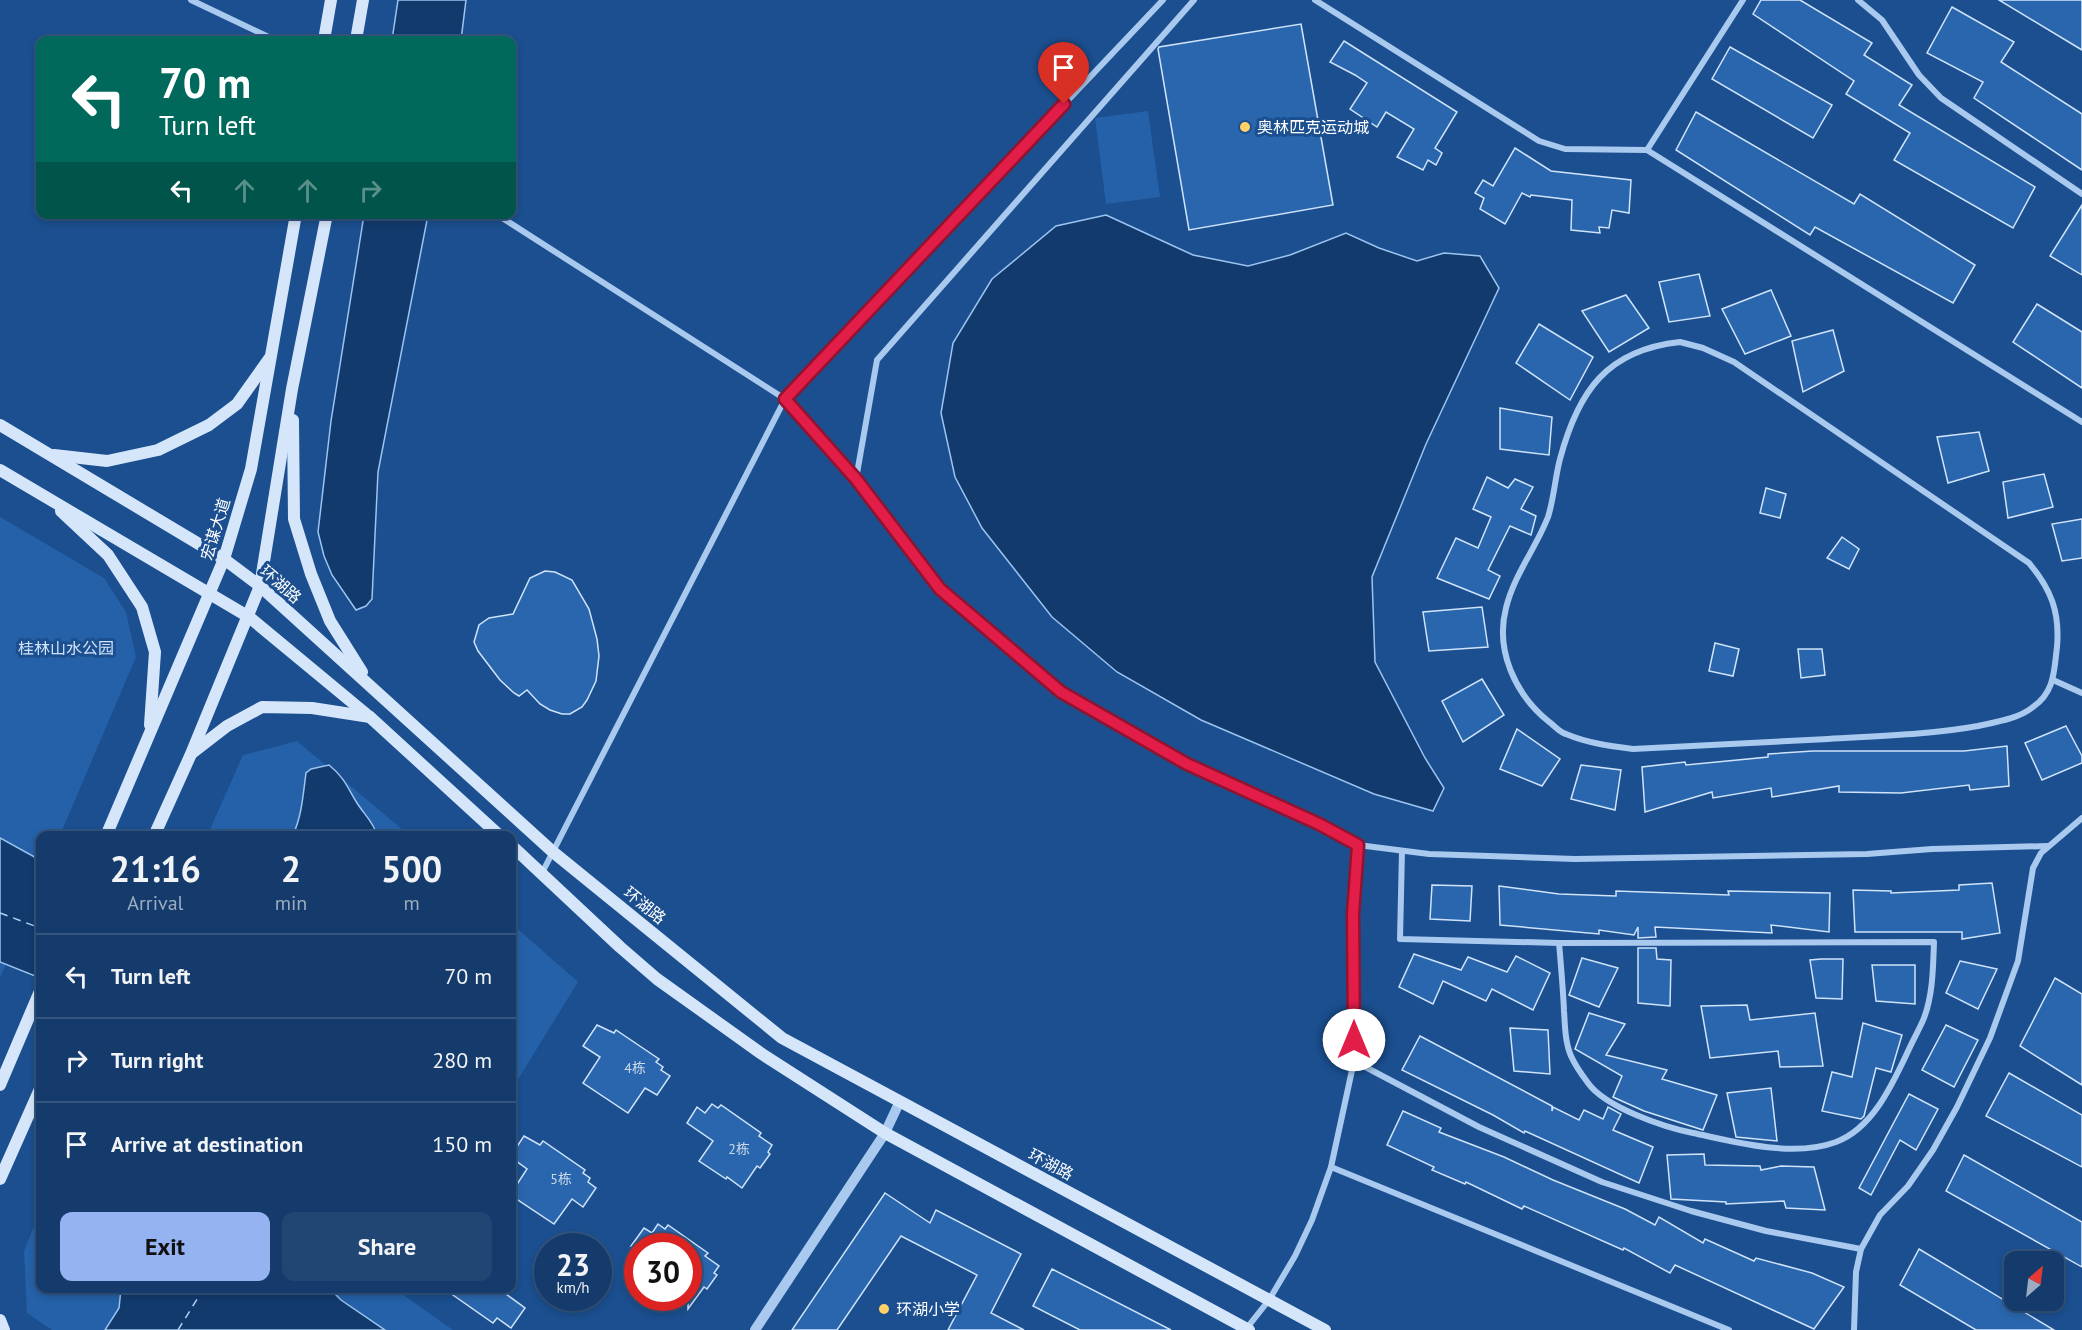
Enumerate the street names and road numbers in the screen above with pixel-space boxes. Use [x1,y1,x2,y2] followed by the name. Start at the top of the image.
[196,495,234,563] street label: 宏谋大道
[256,561,306,607] street label: 环湖路
[620,882,670,928] street label: 环湖路
[1025,1144,1077,1184] street label: 环湖路

